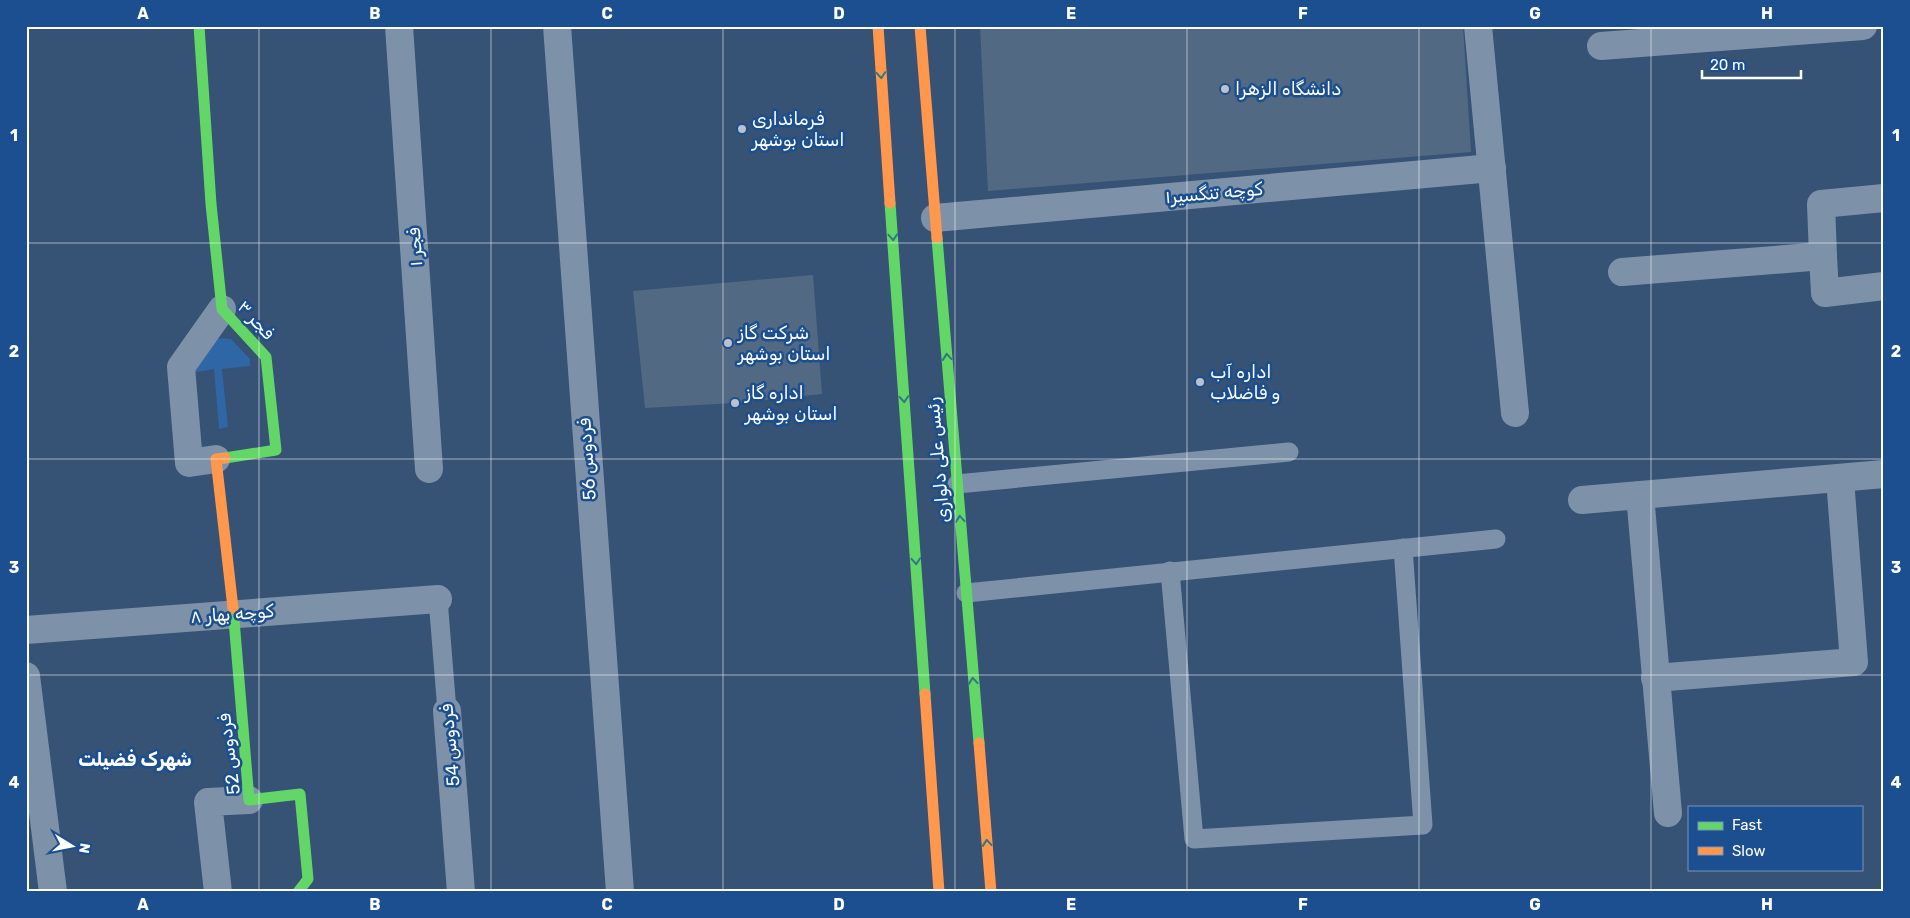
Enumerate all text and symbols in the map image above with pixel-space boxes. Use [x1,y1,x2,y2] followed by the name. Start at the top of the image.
[137,4,149,23] text: A
[369,4,381,23] text: B
[601,4,613,23] text: C
[833,4,845,23] text: D
[1066,4,1076,23] text: E
[1298,4,1308,23] text: F
[1529,4,1541,23] text: G
[1761,4,1773,23] text: H
[1702,48,1801,80] scale bar
[1710,56,1745,74] text: 20 m
[876,71,887,79] one-way arrow
[1235,78,1341,100] place label: دانشگاه الزهرا
[1219,83,1231,95] marker: دانشگاه الزهرا
[751,108,845,151] place label: فرمانداری استان بوشهر
[736,123,748,135] marker: فرمانداری استان بوشهر
[10,126,18,145] text: 1
[1892,126,1900,145] text: 1
[1164,178,1264,208] street label: کوچه تنگسیر۱
[403,227,427,267] street label: فجر ۱
[887,233,898,241] one-way arrow
[233,296,279,344] street label: فجر ۳
[737,322,831,365] place label: شرکت گاز استان بوشهر
[722,337,734,349] marker: شرکت گاز استان بوشهر
[9,342,19,361] text: 2
[1891,342,1901,361] text: 2
[941,353,952,361] one-way arrow
[1210,361,1280,404] place label: اداره آب و فاضلاب
[1194,376,1206,388] marker: اداره آب و فاضلاب
[744,382,838,425] place label: اداره گاز استان بوشهر
[899,395,910,403] one-way arrow
[922,396,954,524] street label: رئیس علی دلواری
[729,397,741,409] marker: اداره گاز استان بوشهر
[573,417,601,501] street label: فردوس 56
[955,515,966,523] one-way arrow
[910,557,921,565] one-way arrow
[9,558,19,577] text: 3
[1891,558,1901,577] text: 3
[189,600,275,628] street label: کوچه بهار ۸
[968,677,979,685] one-way arrow
[435,703,465,787] street label: فردوس 54
[213,712,245,796] street label: فردوس 52
[78,748,192,771] district label: شهرک فضیلت
[9,773,20,792] text: 4
[1891,773,1902,792] text: 4
[1688,806,1862,870] legend
[1732,816,1762,834] text: Fast
[48,820,98,870] north arrow
[981,839,992,847] one-way arrow
[75,842,94,855] text: N
[1732,842,1765,860] text: Slow
[137,895,149,914] text: A
[369,895,381,914] text: B
[601,895,613,914] text: C
[833,895,845,914] text: D
[1066,895,1076,914] text: E
[1298,895,1308,914] text: F
[1529,895,1541,914] text: G
[1761,895,1773,914] text: H

